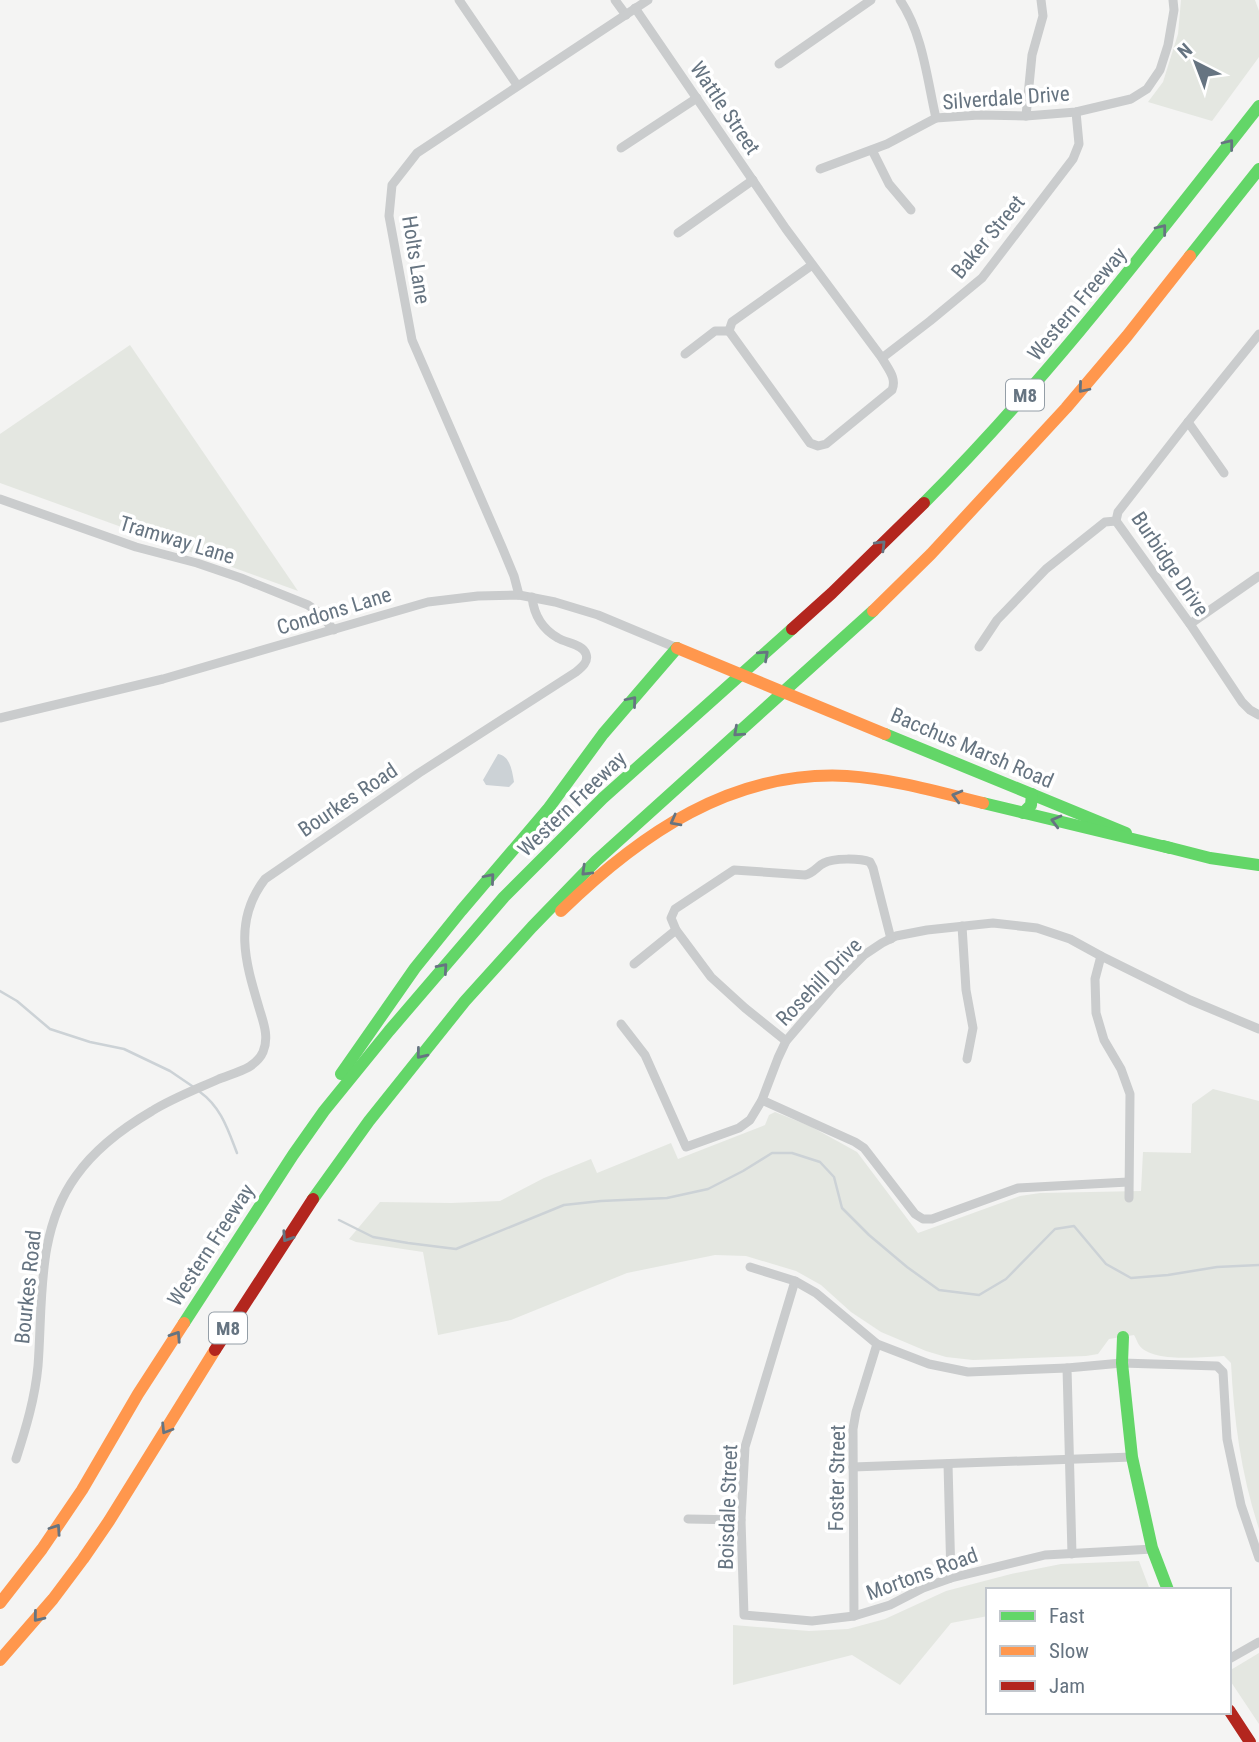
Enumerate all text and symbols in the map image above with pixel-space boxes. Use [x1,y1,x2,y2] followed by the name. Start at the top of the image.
[1161,28,1231,98] north arrow
[1173,38,1197,63] text: N
[685,57,765,159] street label: Wattle Street
[942,82,1070,114] street label: Silverdale Drive
[1221,139,1233,152] one-way arrow
[946,191,1030,283] street label: Baker Street
[397,214,435,306] street label: Holts Lane
[1154,225,1167,237] one-way arrow
[1023,242,1132,366] street label: Western Freeway
[1006,380,1044,410] road number: M8
[1079,380,1091,393] one-way arrow
[1126,507,1214,621] street label: Burbidge Drive
[116,511,238,569] street label: Tramway Lane
[872,541,885,554] one-way arrow
[274,582,394,640] street label: Condons Lane
[756,650,769,663] one-way arrow
[624,696,636,709] one-way arrow
[887,703,1057,793] street label: Bacchus Marsh Road
[733,723,746,736] one-way arrow
[513,746,631,861] street label: Western Freeway
[294,758,402,842] street label: Bourkes Road
[951,790,963,804] one-way arrow
[670,813,682,826] one-way arrow
[1050,815,1062,829] one-way arrow
[582,862,595,875] one-way arrow
[482,873,494,886] one-way arrow
[771,933,867,1031] street label: Rosehill Drive
[435,963,447,976] one-way arrow
[417,1046,430,1058] one-way arrow
[163,1179,259,1310] street label: Western Freeway
[10,1229,46,1345] street label: Bourkes Road
[283,1230,296,1243] one-way arrow
[209,1312,247,1344] road number: M8
[168,1330,181,1343] one-way arrow
[161,1422,174,1435] one-way arrow
[824,1425,850,1531] street label: Foster Street
[714,1444,742,1570] street label: Boisdale Street
[48,1524,60,1537] one-way arrow
[863,1543,981,1605] street label: Mortons Road
[986,1588,1231,1714] legend
[1049,1604,1085,1628] text: Fast
[33,1610,46,1622] one-way arrow
[1049,1639,1089,1663] text: Slow
[1049,1674,1085,1698] text: Jam

